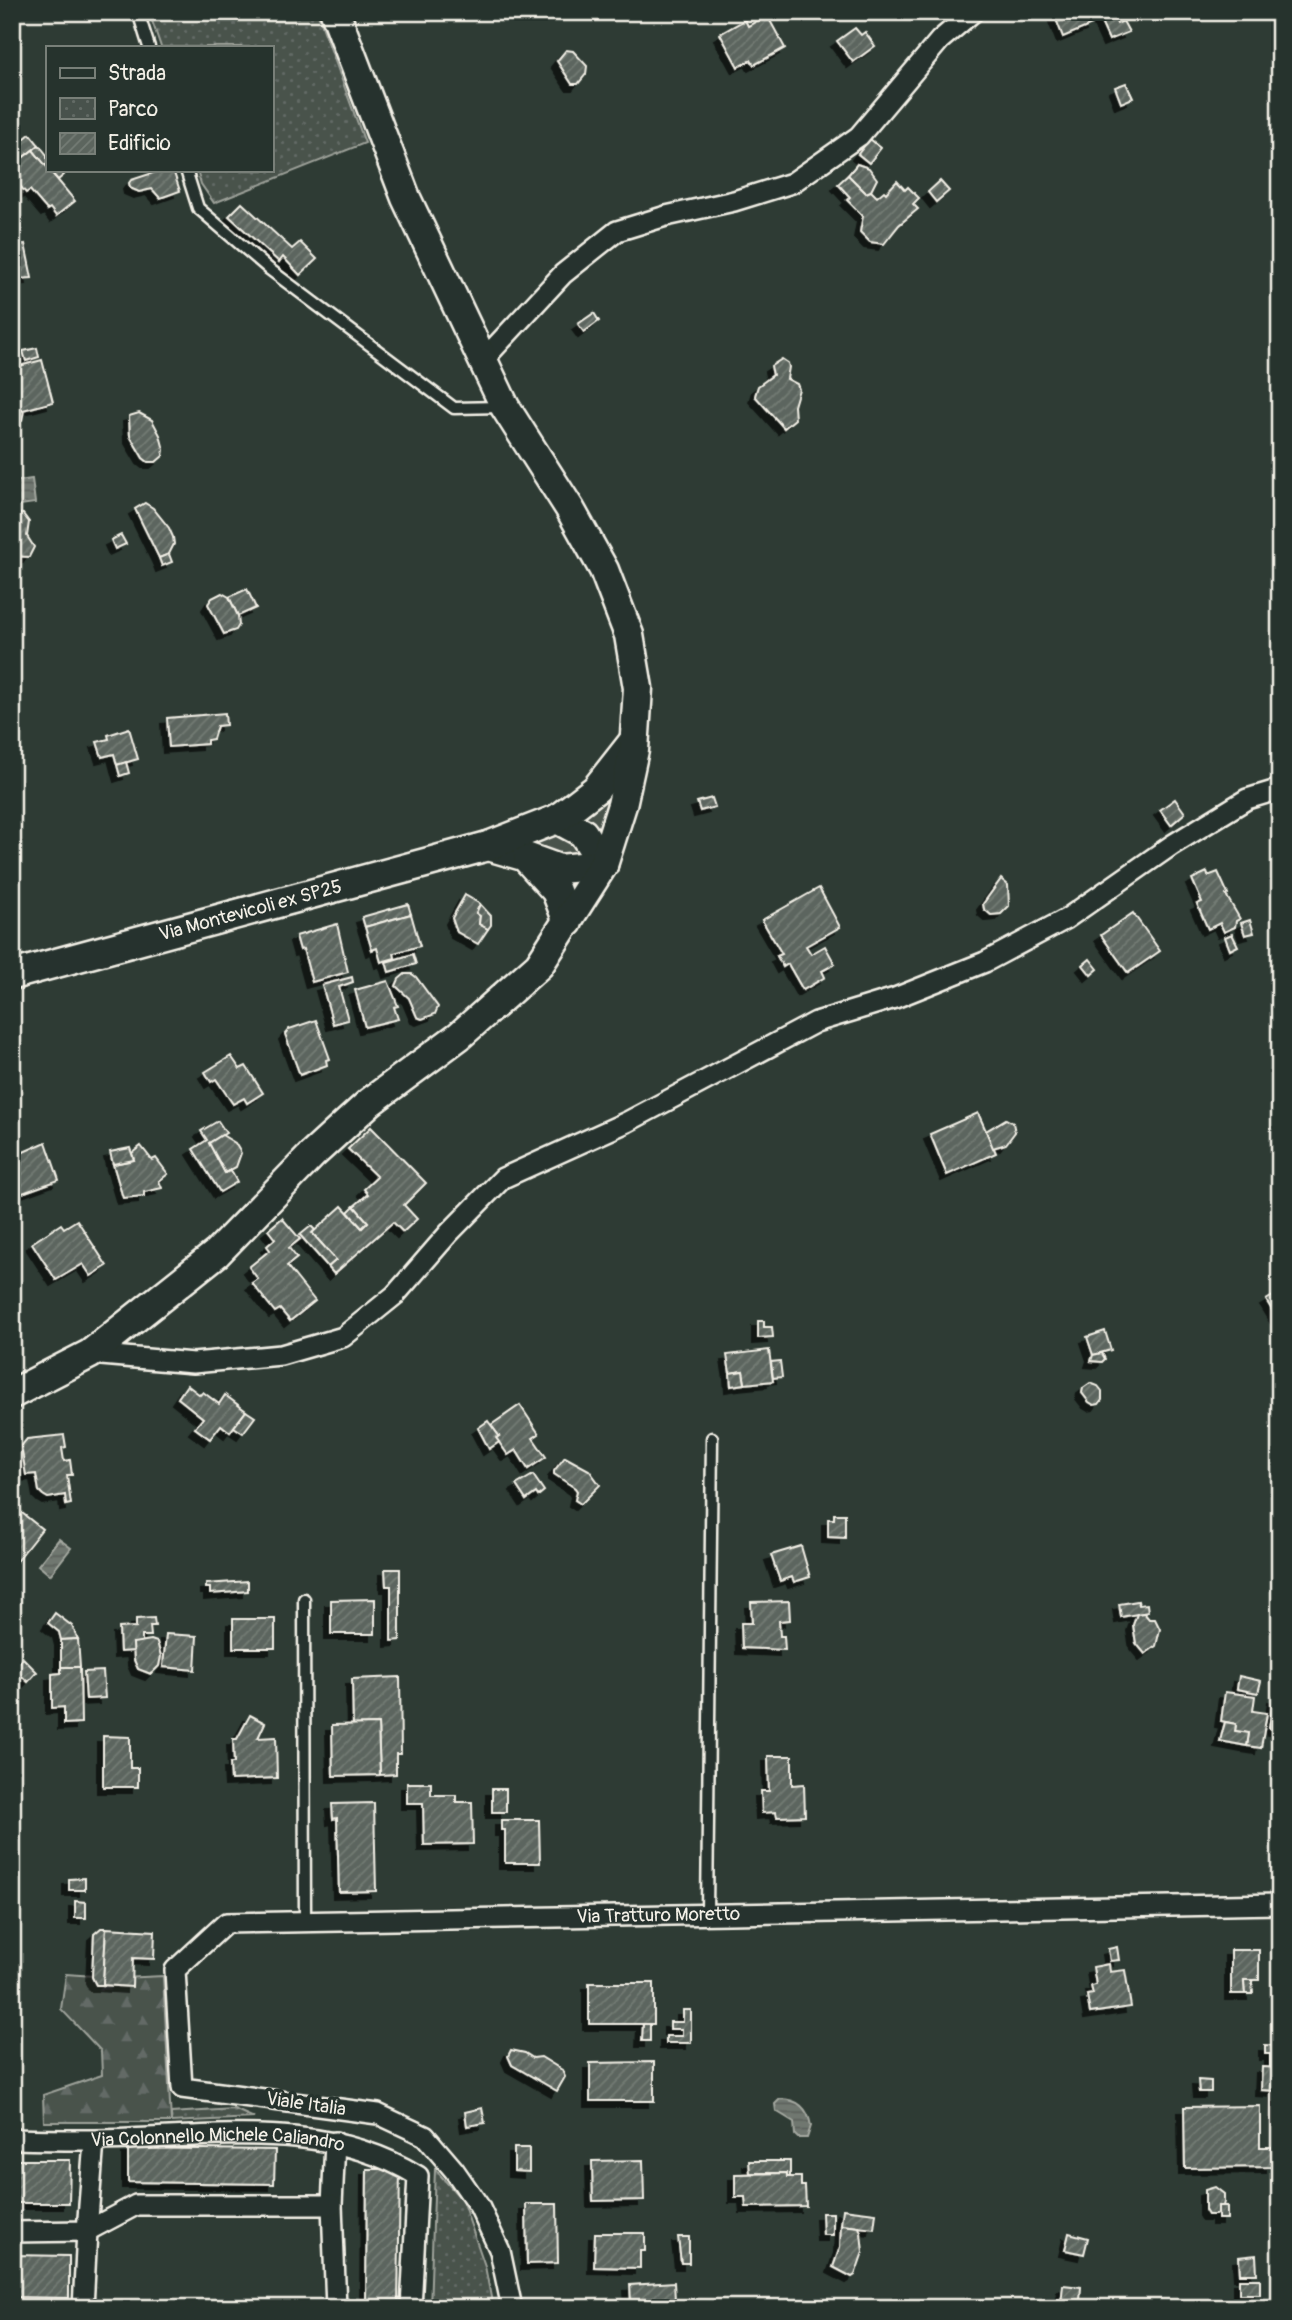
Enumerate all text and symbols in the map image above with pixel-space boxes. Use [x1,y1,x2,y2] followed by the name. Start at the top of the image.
[46,46,273,172] legend
[108,60,166,87] text: Strada
[108,96,158,123] text: Parco
[108,130,171,157] text: Edificio
[156,874,344,947] street label: Via Montevicoli ex SP25
[576,1902,740,1929] street label: Via Tratturo Moretto
[265,2087,348,2121] street label: Viale Italia
[90,2123,347,2157] street label: Via Colonnello Michele Caliandro

